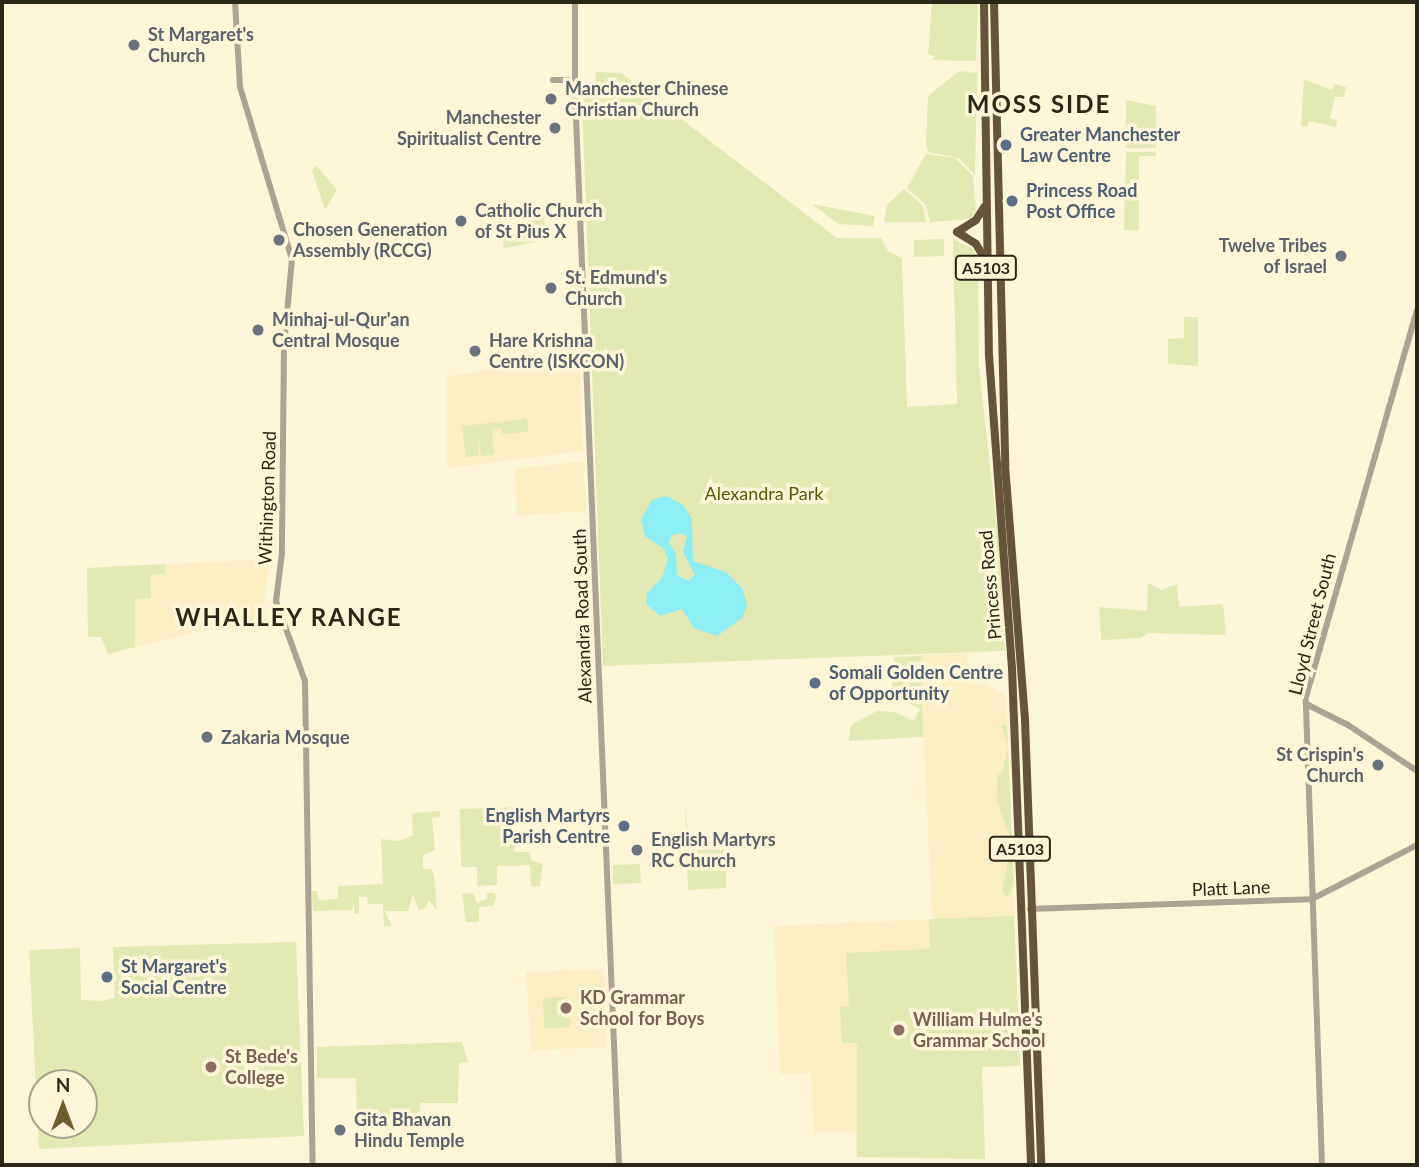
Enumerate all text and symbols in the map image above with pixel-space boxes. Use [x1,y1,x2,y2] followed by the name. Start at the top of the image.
[148,24,254,66] place label: St Margaret's Church
[126,37,142,53] marker: St Margaret's Church
[565,78,729,120] place label: Manchester Chinese Christian Church
[968,90,1110,118] district label: MOSS SIDE
[543,91,559,107] marker: Manchester Chinese Christian Church
[397,107,541,150] place label: Manchester Spiritualist Centre
[547,120,563,136] marker: Manchester Spiritualist Centre
[1020,124,1181,166] place label: Greater Manchester Law Centre
[998,137,1014,153] marker: Greater Manchester Law Centre
[1026,180,1137,222] place label: Princess Road Post Office
[1004,193,1020,209] marker: Princess Road Post Office
[475,200,603,242] place label: Catholic Church of St Pius X
[453,213,469,229] marker: Catholic Church of St Pius X
[293,219,447,262] place label: Chosen Generation Assembly (RCCG)
[271,232,287,248] marker: Chosen Generation Assembly (RCCG)
[1218,235,1327,278] place label: Twelve Tribes of Israel
[1333,248,1349,264] marker: Twelve Tribes of Israel
[954,256,1018,280] road number: A5103
[565,267,667,310] place label: St. Edmund's Church
[543,280,559,296] marker: St. Edmund's Church
[272,309,410,352] place label: Minhaj-ul-Qur'an Central Mosque
[250,322,266,338] marker: Minhaj-ul-Qur'an Central Mosque
[489,330,624,372] place label: Hare Krishna Centre (ISKCON)
[467,343,483,359] marker: Hare Krishna Centre (ISKCON)
[254,431,280,565] street label: Withington Road
[705,482,823,504] park label: Alexandra Park
[568,528,596,704] street label: Alexandra Road South
[974,529,1006,641] street label: Princess Road
[1284,551,1340,697] street label: Lloyd Street South
[176,603,402,631] district label: WHALLEY RANGE
[829,662,1003,704] place label: Somali Golden Centre of Opportunity
[807,675,823,691] marker: Somali Golden Centre of Opportunity
[221,726,350,748] place label: Zakaria Mosque
[199,729,215,745] marker: Zakaria Mosque
[1276,744,1364,786] place label: St Crispin's Church
[1370,757,1386,773] marker: St Crispin's Church
[485,805,610,848] place label: English Martyrs Parish Centre
[616,818,632,834] marker: English Martyrs Parish Centre
[651,829,776,872] place label: English Martyrs RC Church
[988,836,1052,862] road number: A5103
[629,842,645,858] marker: English Martyrs RC Church
[1191,876,1271,900] street label: Platt Lane
[121,956,227,998] place label: St Margaret's Social Centre
[99,969,115,985] marker: St Margaret's Social Centre
[580,987,705,1030] place label: KD Grammar School for Boys
[558,1000,574,1016] marker: KD Grammar School for Boys
[913,1009,1046,1052] place label: William Hulme's Grammar School
[891,1022,907,1038] marker: William Hulme's Grammar School
[225,1046,298,1088] place label: St Bede's College
[203,1059,219,1075] marker: St Bede's College
[28,1069,98,1139] north arrow
[56,1073,70,1096] text: N
[354,1109,465,1152] place label: Gita Bhavan Hindu Temple
[332,1122,348,1138] marker: Gita Bhavan Hindu Temple

